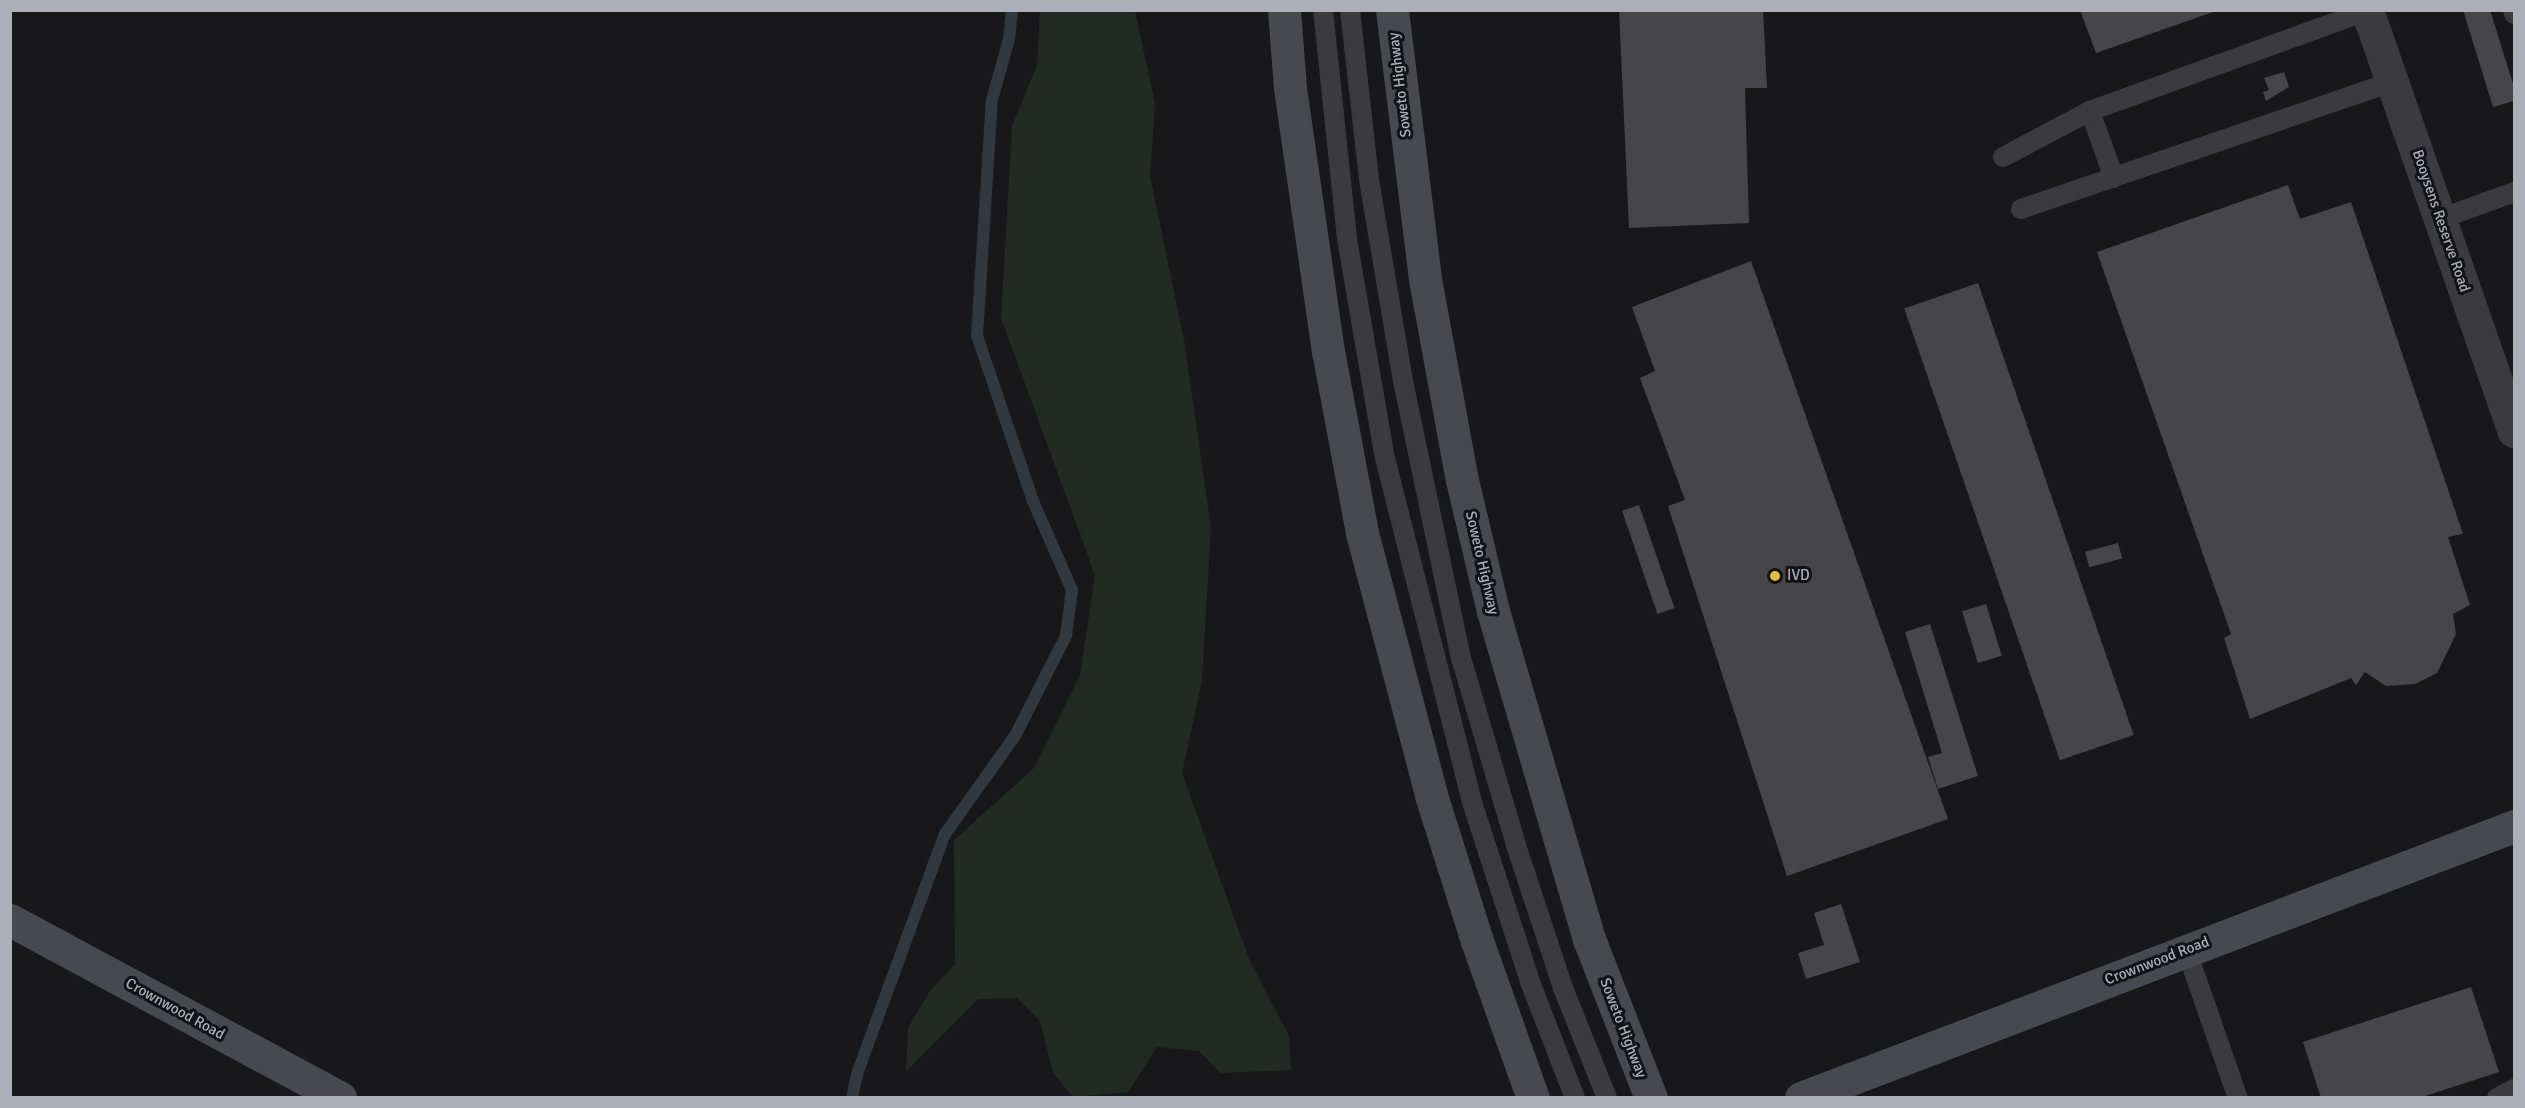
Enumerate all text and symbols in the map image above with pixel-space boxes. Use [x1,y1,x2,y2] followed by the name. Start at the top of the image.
[1385,32,1415,138] street label: Soweto Highway
[2408,147,2474,295] street label: Booysens Reserve Road
[1461,510,1503,616] street label: Soweto Highway
[1787,567,1810,585] place label: IVD
[1768,569,1782,583] marker: IVD
[2102,933,2212,989] street label: Crownwood Road
[122,974,228,1044] street label: Crownwood Road
[1596,976,1650,1080] street label: Soweto Highway

